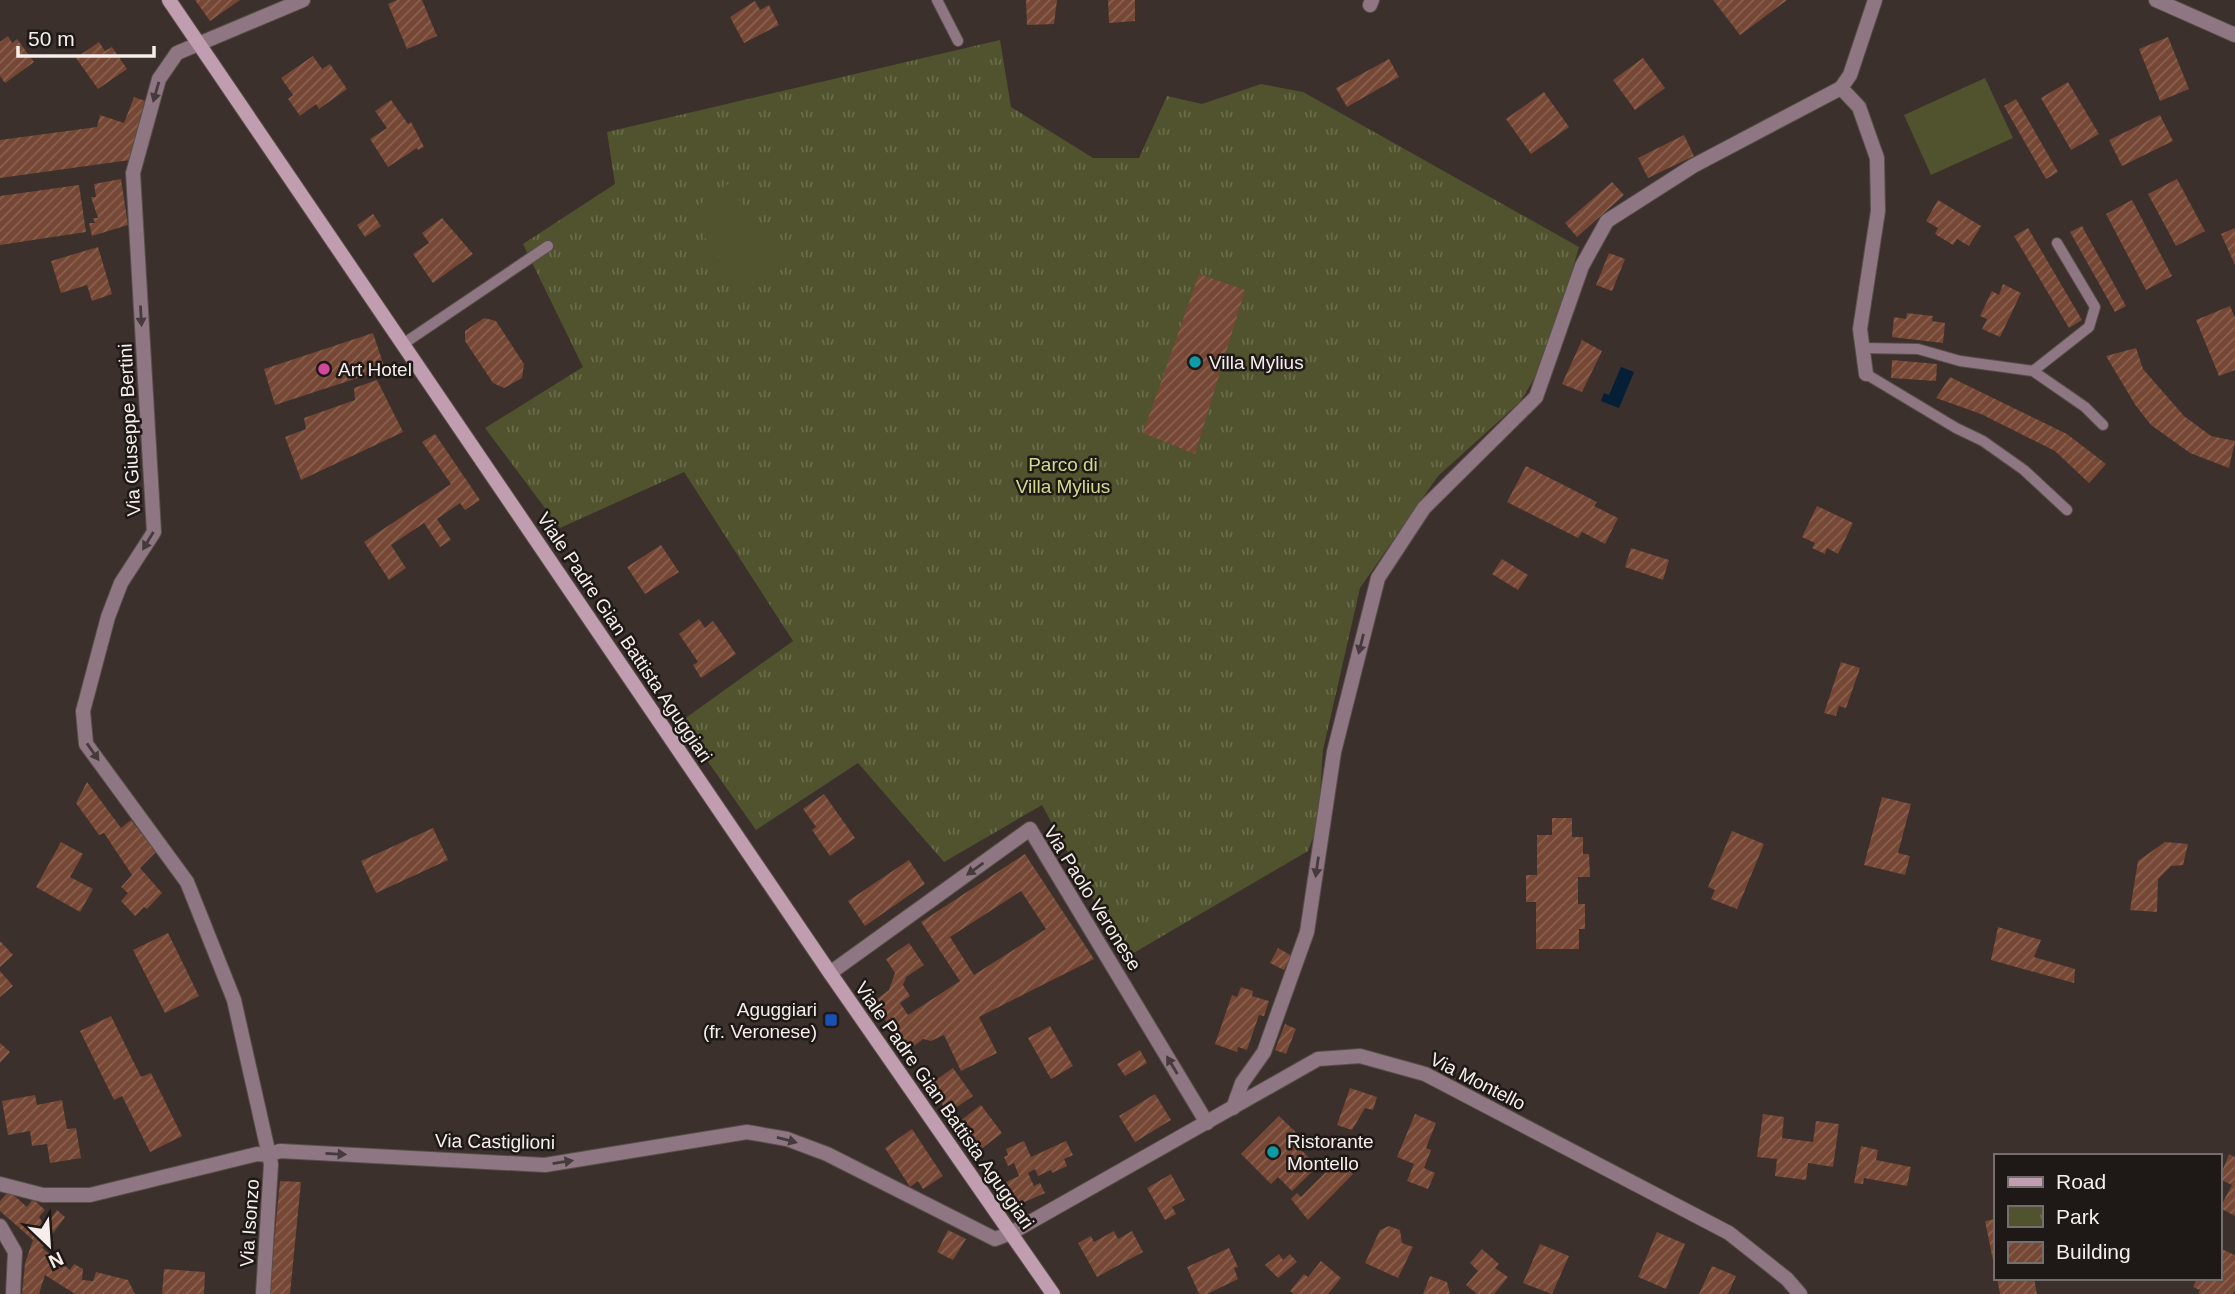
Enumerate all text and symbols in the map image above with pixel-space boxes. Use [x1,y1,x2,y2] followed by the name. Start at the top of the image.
[18,14,154,58] scale bar
[28,27,75,50] text: 50 m
[150,81,160,102] one-way arrow
[136,305,147,327] one-way arrow
[114,343,145,517] street label: Via Giuseppe Bertini
[1209,352,1304,373] place label: Villa Mylius
[1187,354,1203,370] marker: Villa Mylius
[338,359,412,380] place label: Art Hotel
[316,361,332,377] marker: Art Hotel
[1016,454,1110,497] park label: Parco di Villa Mylius
[533,509,716,766] street label: Viale Padre Gian Battista Aguggiari
[141,531,154,551] one-way arrow
[1355,633,1366,655] one-way arrow
[86,743,99,762] one-way arrow
[1040,822,1146,974] street label: Via Paolo Veronese
[1311,856,1322,878] one-way arrow
[966,862,984,876] one-way arrow
[851,978,1038,1233] street label: Viale Padre Gian Battista Aguggiari
[703,999,817,1042] place label: Aguggiari (fr. Veronese)
[823,1012,839,1028] marker: Aguggiari (fr. Veronese)
[1427,1048,1529,1114] street label: Via Montello
[1166,1055,1178,1074] one-way arrow
[435,1130,555,1153] street label: Via Castiglioni
[1287,1131,1374,1174] place label: Ristorante Montello
[777,1136,798,1146] one-way arrow
[1265,1144,1281,1160] marker: Ristorante Montello
[325,1149,347,1160] one-way arrow
[1994,1154,2221,1280] legend
[552,1156,574,1167] one-way arrow
[2056,1170,2106,1193] text: Road
[236,1178,263,1268] street label: Via Isonzo
[2056,1205,2100,1228] text: Park
[14,1210,84,1280] north arrow
[2056,1240,2131,1263] text: Building
[45,1248,67,1272] text: N

